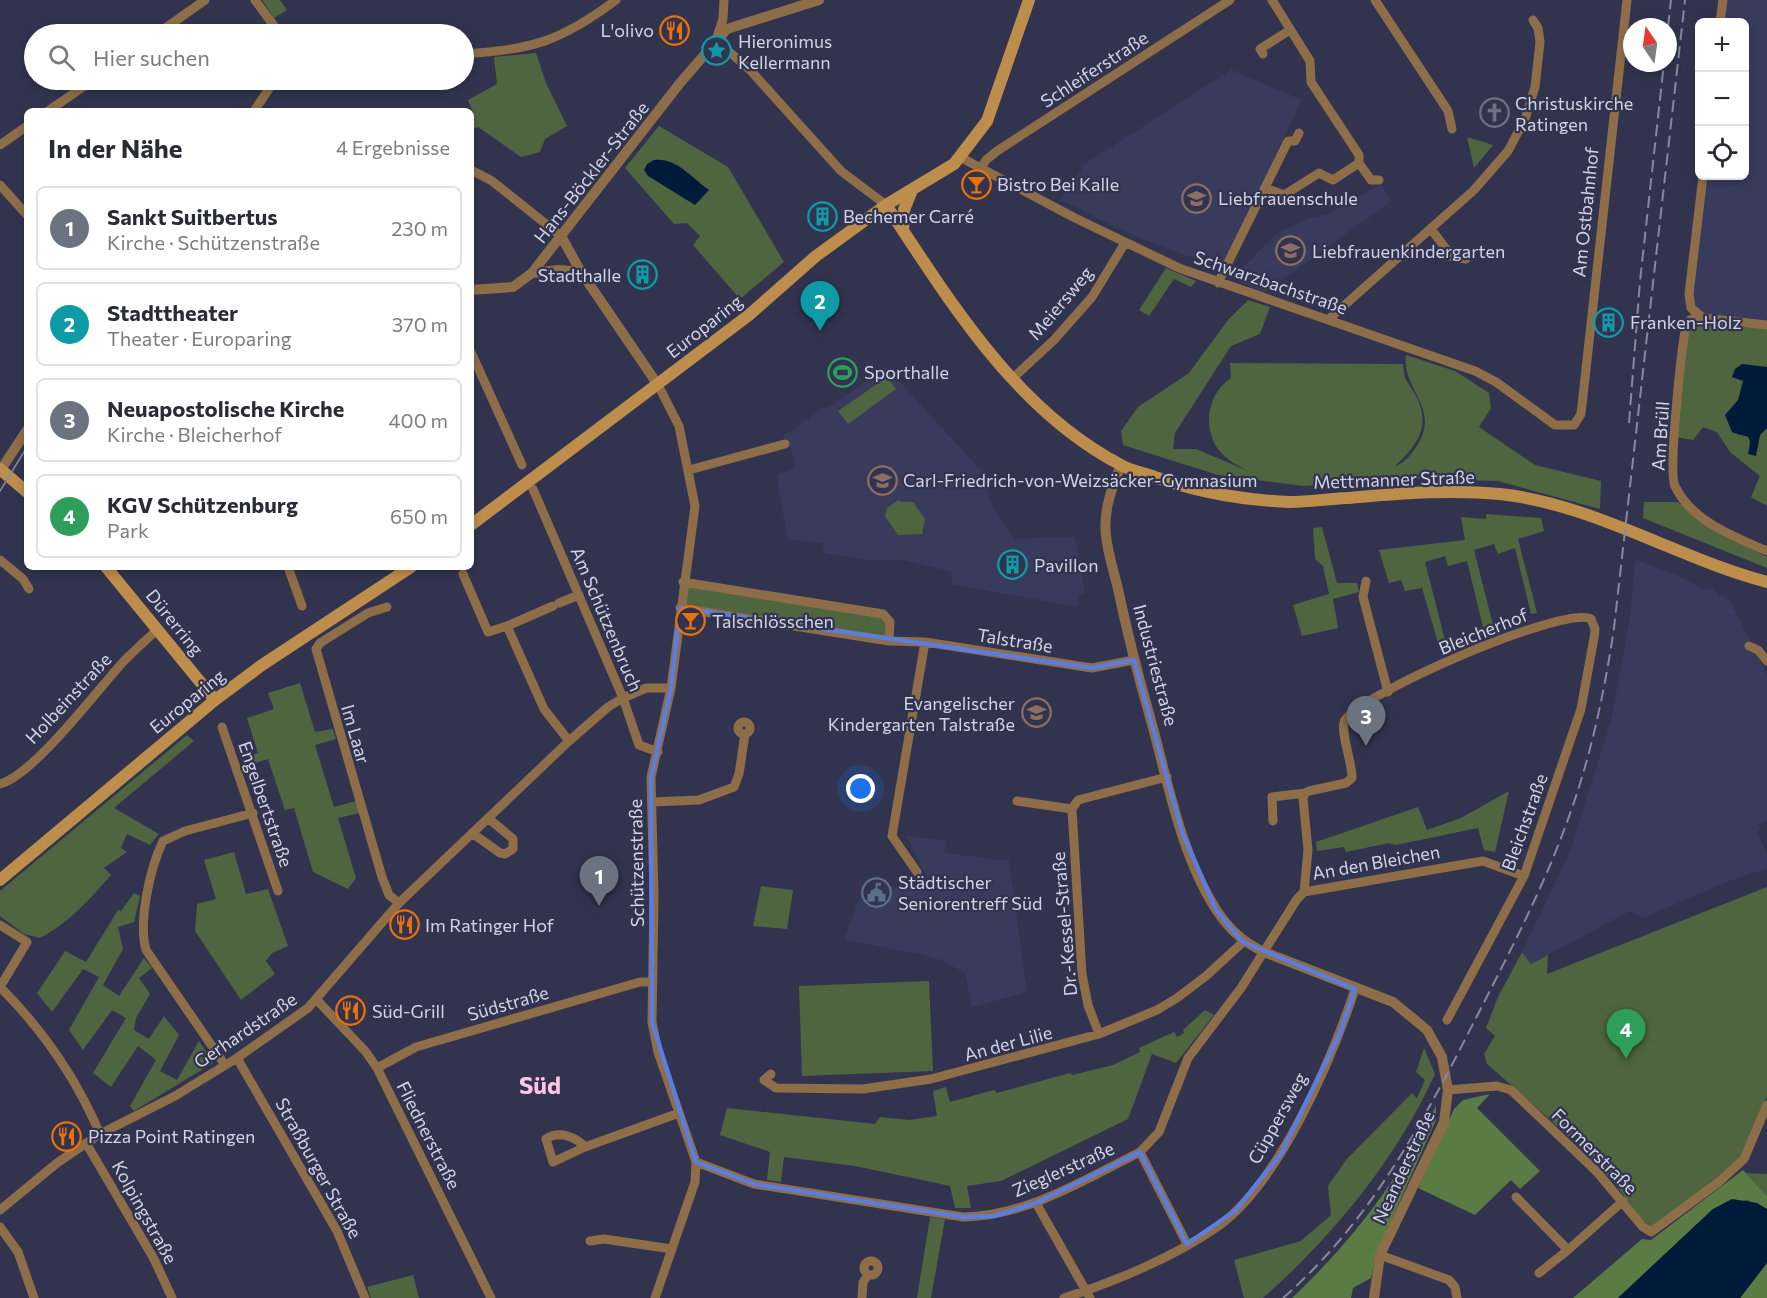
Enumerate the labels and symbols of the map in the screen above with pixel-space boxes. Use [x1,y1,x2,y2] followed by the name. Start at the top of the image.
[659,14,691,46] restaurant icon: L'olivo
[1623,18,1677,72] north arrow
[600,19,654,41] place label: L'olivo
[1036,26,1152,112] street label: Schleiferstraße
[738,30,832,73] place label: Hieronimus Kellermann
[701,35,733,67] place icon: Hieronimus Kellermann
[1515,92,1633,135] place label: Christuskirche Ratingen
[529,97,653,247] street label: Hans-Böckler-Straße
[1478,97,1510,129] church icon: Christuskirche Ratingen
[1567,145,1603,278] street label: Am Ostbahnhof
[960,168,992,200] bar icon: Bistro Bei Kalle
[997,173,1119,195] place label: Bistro Bei Kalle
[1181,182,1213,214] school or university icon: Liebfrauenschule
[1218,187,1358,209] place label: Liebfrauenschule
[806,200,838,232] building icon: Bechemer Carré
[843,205,974,227] place label: Bechemer Carré
[1275,235,1307,267] school or university icon: Liebfrauenkindergarten
[1312,240,1505,262] place label: Liebfrauenkindergarten
[1191,245,1351,319] street label: Schwarzbachstraße
[626,259,658,291] building icon: Stadthalle
[1023,262,1097,344] street label: Meiersweg
[538,264,621,286] place label: Stadthalle
[800,282,840,331] pin: 2
[662,289,747,362] street label: Europaring
[1593,306,1625,338] building icon: Franken-Holz
[1630,311,1741,333] place label: Franken-Holz
[827,356,859,388] sports icon: Sporthalle
[864,361,949,383] place label: Sporthalle
[1647,401,1673,471] street label: Am Brüll
[866,464,898,496] school or university icon: Carl-Friedrich-von-Weizsäcker-Gymnasium
[1313,465,1475,493] street label: Mettmanner Straße
[903,469,1258,491] place label: Carl-Friedrich-von-Weizsäcker-Gymnasium
[567,544,647,694] street label: Am Schützenbruch
[997,549,1029,581] building icon: Pavillon
[1034,554,1099,576] place label: Pavillon
[142,584,208,660] street label: Dürerring
[1129,602,1183,728] street label: Industriestraße
[1435,603,1532,659] street label: Bleicherhof
[675,605,707,637] bar icon: Talschlösschen
[712,610,834,632] place label: Talschlösschen
[976,623,1054,657] street label: Talstraße
[20,648,116,748] street label: Holbeinstraße
[145,664,229,738] street label: Europaring
[828,692,1015,735] place label: Evangelischer Kindergarten Talstraße
[1346,696,1386,746] pin: 3
[1020,697,1052,729] school or university icon: Evangelischer Kindergarten Talstraße
[337,702,375,766] street label: Im Laar
[234,738,298,870] street label: Engelbertstraße
[1496,770,1552,874] street label: Bleichstraße
[846,774,875,803] your location
[624,799,648,927] street label: Schützenstraße
[1310,840,1442,884] street label: An den Bleichen
[1047,851,1081,997] street label: Dr.-Kessel-Straße
[580,856,618,906] pin: 1
[898,871,1042,914] place label: Städtischer Seniorentreff Süd
[861,876,893,908] public building icon: Städtischer Seniorentreff Süd
[388,909,420,941] restaurant icon: Im Ratinger Hof
[425,914,555,936] place label: Im Ratinger Hof
[465,981,551,1025] street label: Südstraße
[189,988,301,1072] street label: Gerhardstraße
[335,995,367,1027] restaurant icon: Süd-Grill
[372,1000,445,1022] place label: Süd-Grill
[1606,1010,1646,1059] pin: 4
[962,1021,1054,1065] street label: An der Lilie
[1243,1068,1311,1168] street label: Cüppersweg
[519,1070,561,1099] district label: Süd
[392,1077,466,1193] street label: Fliednerstraße
[271,1094,367,1242] street label: Straßburger Straße
[1548,1104,1642,1198] street label: Formerstraße
[1367,1107,1439,1227] street label: Neanderstraße
[51,1120,83,1152] restaurant icon: Pizza Point Ratingen
[88,1125,255,1147] place label: Pizza Point Ratingen
[1009,1137,1117,1201] street label: Zieglerstraße
[108,1157,182,1267] street label: Kolpingstraße

